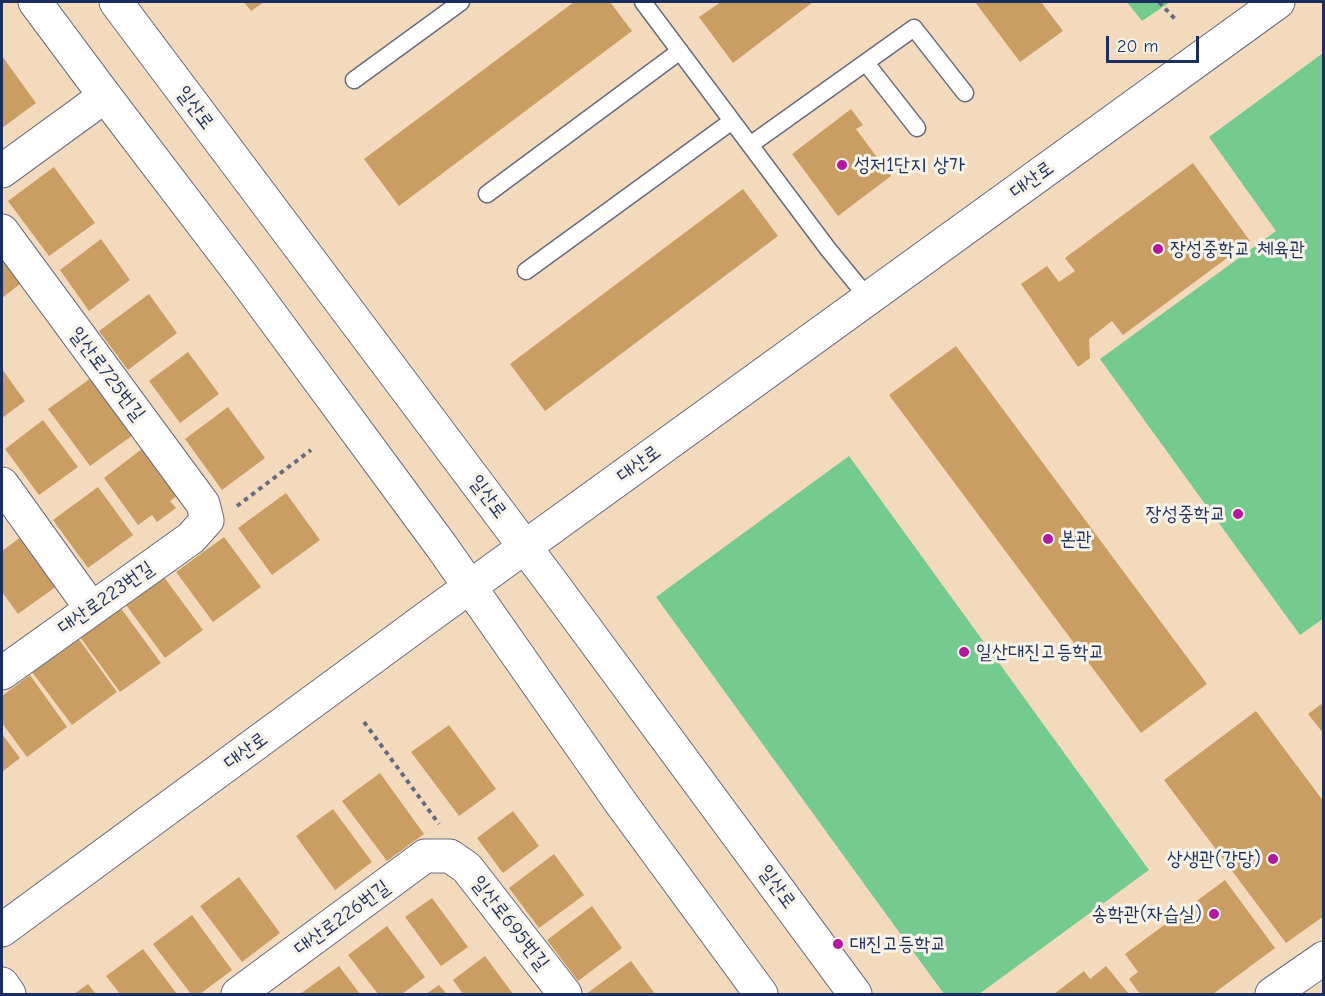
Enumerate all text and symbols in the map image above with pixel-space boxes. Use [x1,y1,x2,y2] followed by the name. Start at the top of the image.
[1109,24,1202,62] scale bar
[1117,36,1158,57] text: 20 m
[171,81,219,135] street label: 일산로
[854,153,965,177] place label: 성저1단지 상가
[1005,156,1059,204] street label: 대산로
[835,158,849,172] marker: 성저1단지 상가
[1170,237,1305,261] place label: 장성중학교 체육관
[1151,242,1165,256] marker: 장성중학교 체육관
[64,322,150,426] street label: 일산로725번길
[612,440,666,488] street label: 대산로
[464,470,512,524] street label: 일산로
[1146,502,1226,526] place label: 장성중학교
[1231,507,1245,521] marker: 장성중학교
[1060,527,1092,551] place label: 본관
[1041,532,1055,546] marker: 본관
[53,556,159,640] street label: 대산로223번길
[976,640,1105,664] place label: 일산대진고등학교
[957,645,971,659] marker: 일산대진고등학교
[219,727,273,775] street label: 대산로
[1167,847,1261,871] place label: 상생관(강당)
[1266,852,1280,866] marker: 상생관(강당)
[753,860,801,914] street label: 일산로
[466,871,554,975] street label: 일산로695번길
[290,875,394,961] street label: 대산로226번길
[1092,902,1202,926] place label: 송학관(자습실)
[1207,907,1221,921] marker: 송학관(자습실)
[850,932,947,956] place label: 대진고등학교
[831,937,845,951] marker: 대진고등학교

